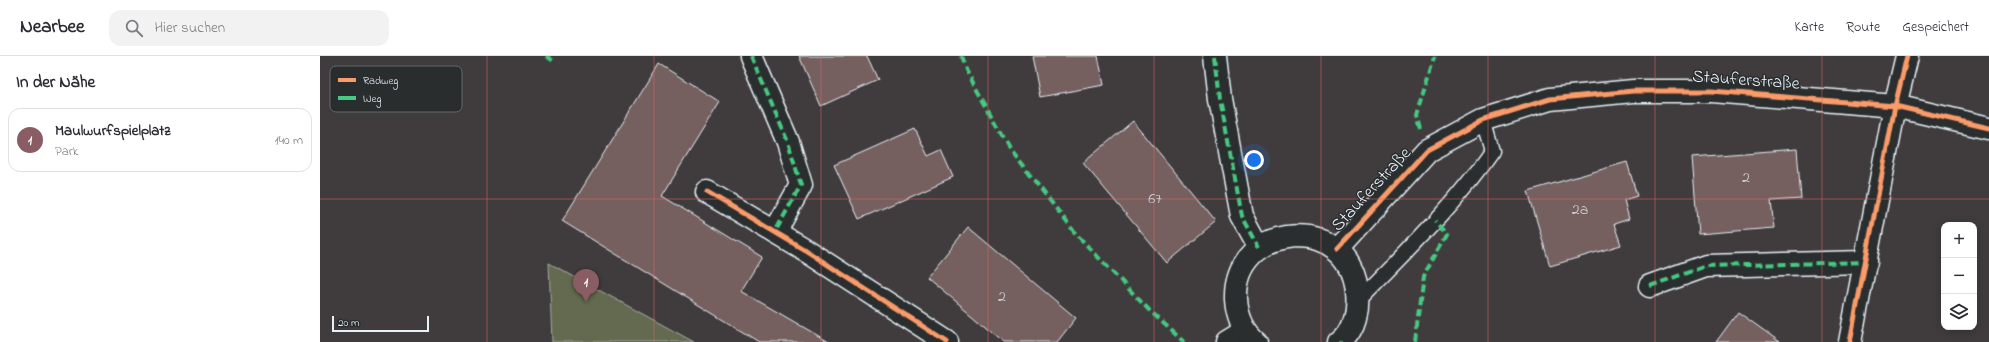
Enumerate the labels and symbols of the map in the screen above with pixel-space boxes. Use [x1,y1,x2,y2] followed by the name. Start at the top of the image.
[1691,64,1801,98] street label: Stauferstraße
[330,66,462,112] legend
[363,73,398,90] text: Radweg
[363,91,381,108] text: Weg
[1326,141,1419,238] street label: Stauferstraße
[1244,150,1264,170] your location
[1742,166,1750,190] house number: 2
[1148,187,1162,211] house number: 67
[1572,198,1588,222] house number: 2a
[573,269,599,302] pin: 1
[998,285,1006,309] house number: 2
[332,314,429,333] scale bar

